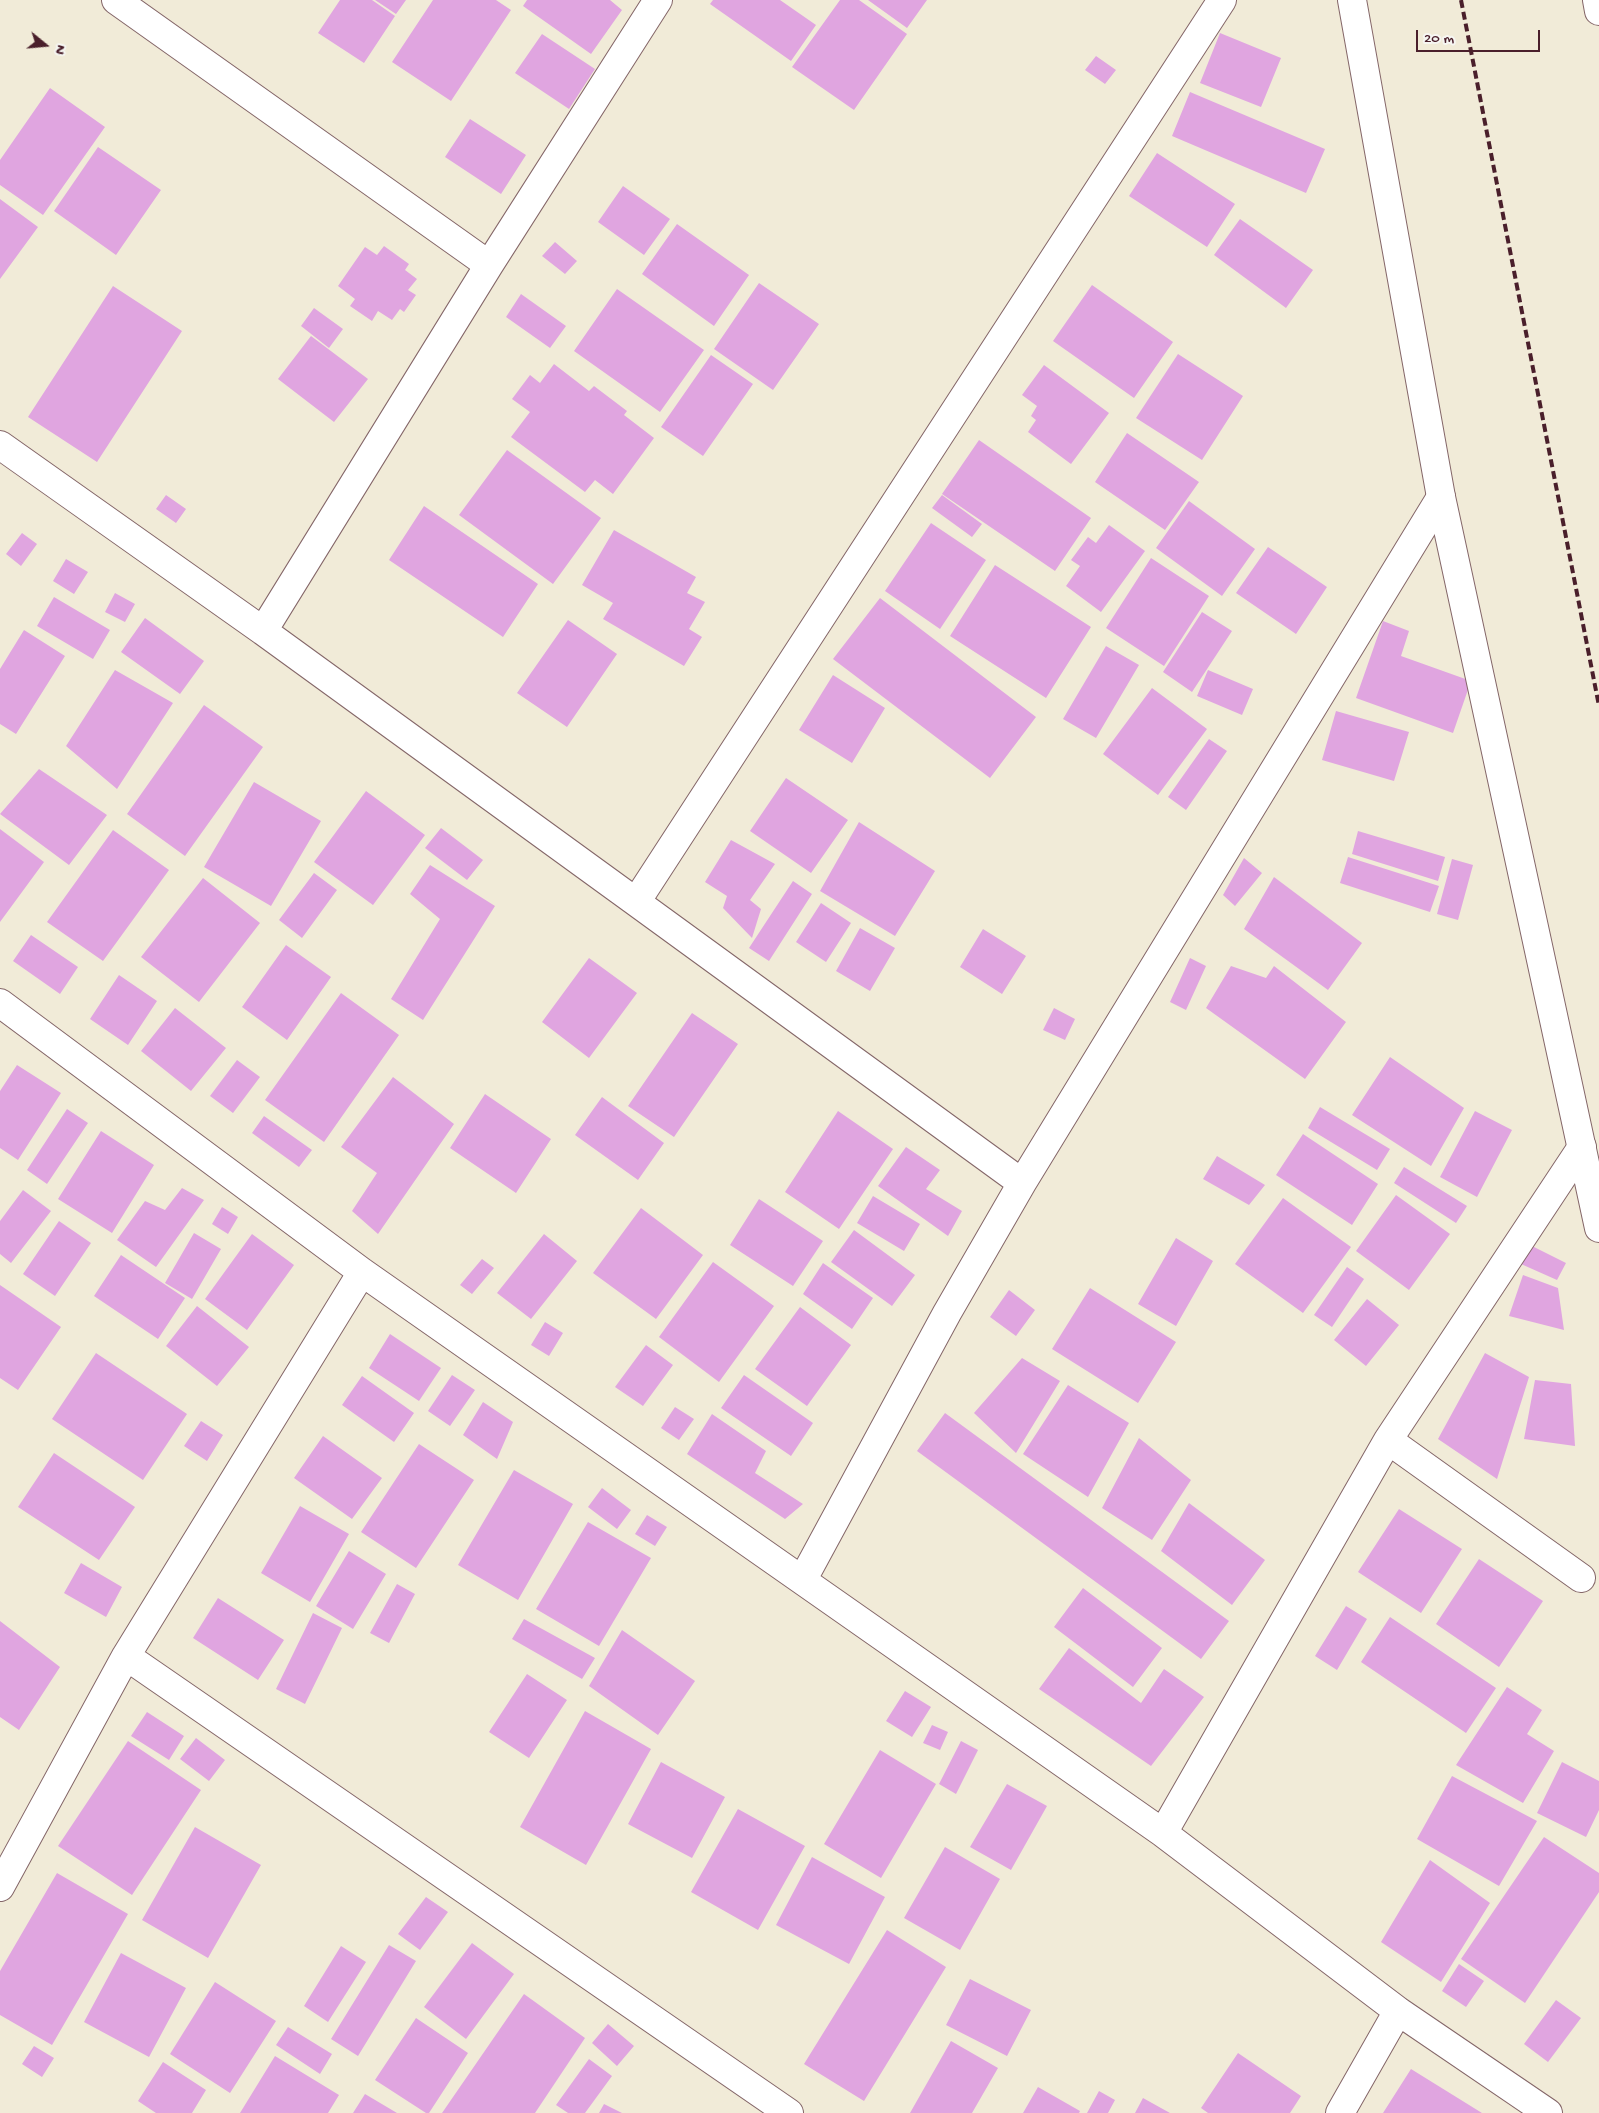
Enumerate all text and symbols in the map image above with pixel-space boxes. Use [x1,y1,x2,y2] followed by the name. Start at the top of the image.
[20,20,70,70] north arrow
[1419,20,1543,52] scale bar
[1424,30,1454,48] text: 20 m
[50,43,69,56] text: N

